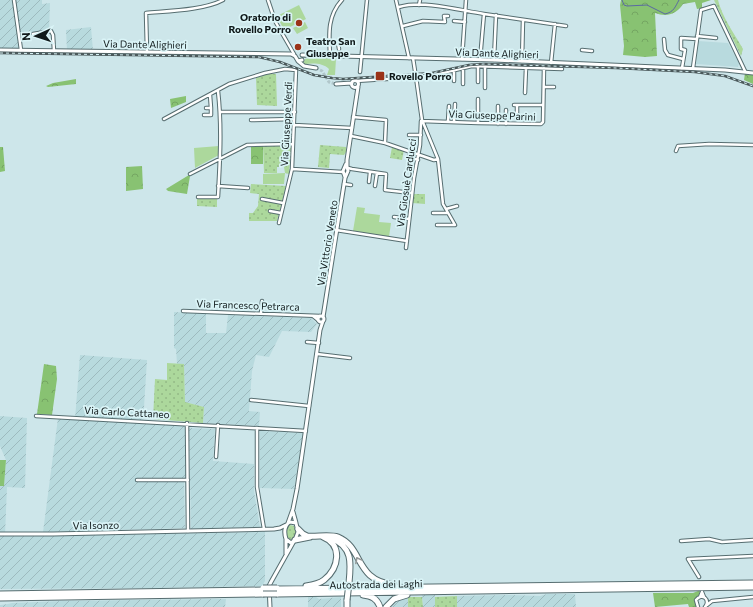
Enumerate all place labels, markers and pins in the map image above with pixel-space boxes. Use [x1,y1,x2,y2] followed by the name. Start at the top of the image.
[228,11,291,35] place label: Oratorio di Rovello Porro
[294,18,304,28] marker: Oratorio di Rovello Porro
[306,35,356,59] place label: Teatro San Giuseppe
[293,42,303,52] marker: Teatro San Giuseppe
[374,70,386,82] marker: Rovello Porro
[389,70,452,82] place label: Rovello Porro

